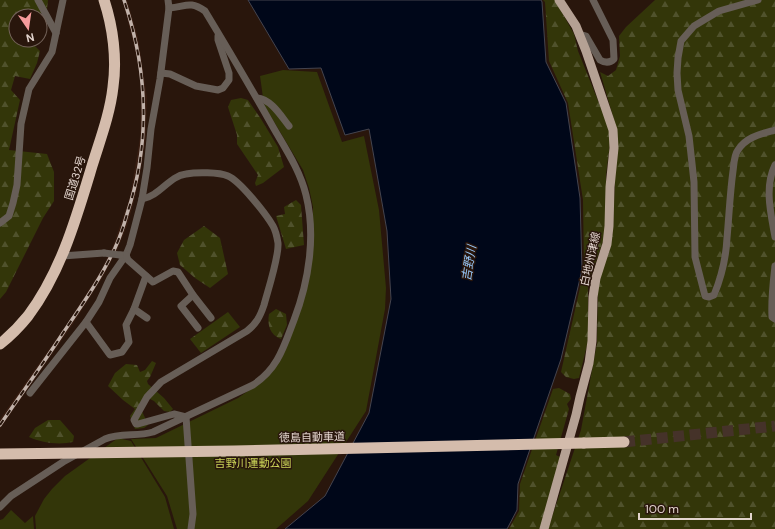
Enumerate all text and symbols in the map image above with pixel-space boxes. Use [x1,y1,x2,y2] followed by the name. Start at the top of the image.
[8,8,48,48] north arrow
[25,30,36,45] text: N
[62,154,88,202] street label: 国道32号
[577,231,603,287] street label: 白地州津線
[458,242,480,282] water label: 吉野川
[279,429,345,445] street label: 徳島自動車道
[215,456,292,470] park label: 吉野川運動公園
[639,495,751,521] scale bar
[645,501,679,517] text: 100 m

